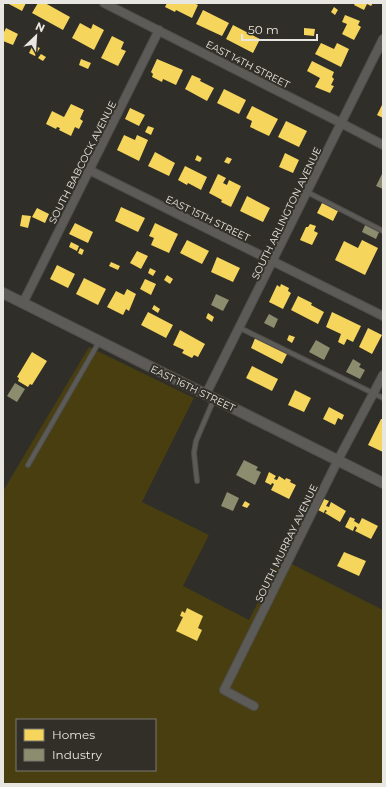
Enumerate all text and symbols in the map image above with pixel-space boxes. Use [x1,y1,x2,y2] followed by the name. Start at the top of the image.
[16,16,56,56] north arrow
[242,16,317,42] scale bar
[33,19,47,35] text: N
[248,22,279,37] text: 50 m
[204,38,292,91] street label: EAST 14TH STREET
[46,98,119,226] street label: SOUTH BABCOCK AVENUE
[249,145,324,282] street label: SOUTH ARLINGTON AVENUE
[164,192,252,245] street label: EAST 15TH STREET
[148,362,237,415] street label: EAST 16TH STREET
[252,482,321,604] street label: SOUTH MURRAY AVENUE
[16,719,156,771] legend
[52,727,95,742] text: Homes
[52,747,102,762] text: Industry

